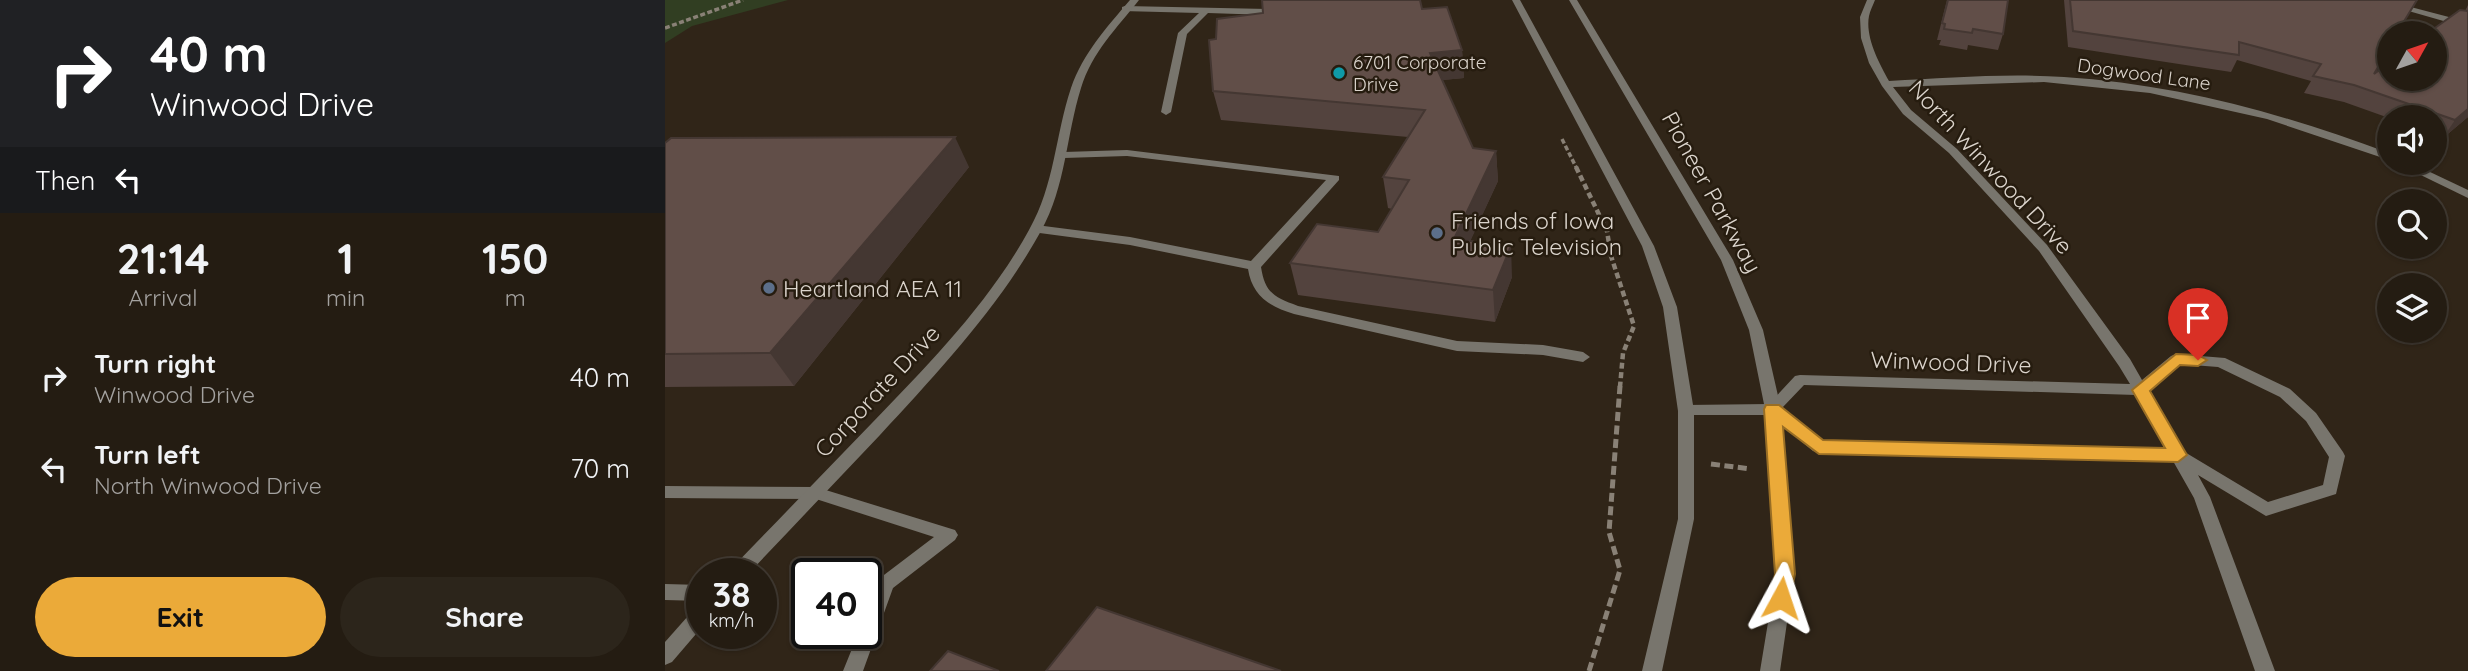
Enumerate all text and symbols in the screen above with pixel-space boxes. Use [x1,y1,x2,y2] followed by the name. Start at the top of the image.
[2377,21,2447,91] north arrow
[2377,21,2447,343] map controls
[150,23,268,84] text: 40 m
[35,28,126,119] icon: right
[1353,50,1486,96] place label: 6701 Corporate Drive
[2076,53,2212,95] street label: Dogwood Lane
[1331,65,1347,81] marker: 6701 Corporate Drive
[1903,74,2079,260] street label: North Winwood Drive
[150,84,374,124] text: Winwood Drive
[2377,105,2447,175] button: sound
[1656,106,1768,278] street label: Pioneer Parkway
[109,161,147,199] icon: left
[35,164,95,197] text: Then
[2377,189,2447,259] button: search
[1451,206,1622,261] place label: Friends of Iowa Public Television
[1429,225,1445,241] marker: Friends of Iowa Public Television
[117,232,209,285] text: 21:14
[338,232,354,285] text: 1
[482,232,548,285] text: 150
[2377,273,2447,343] button: layers
[783,274,962,303] place label: Heartland AEA 11
[761,280,777,296] marker: Heartland AEA 11
[129,283,197,312] text: Arrival
[326,283,365,312] text: min
[505,283,526,312] text: m
[2168,288,2228,360] pin
[2179,299,2217,337] icon: arrive
[808,319,946,463] street label: Corporate Drive
[1870,345,2032,379] street label: Winwood Drive
[94,347,216,380] text: Turn right
[35,359,73,397] icon: right
[570,361,630,394] text: 40 m
[94,380,255,409] text: Winwood Drive
[94,438,201,471] text: Turn left
[35,450,73,488] icon: left
[570,452,630,485] text: 70 m
[94,471,322,500] text: North Winwood Drive
[791,558,882,649] speed limit sign: 40
[1744,561,1818,635] position arrow
[713,572,750,616] text: 38
[35,577,326,657] button: Exit
[340,577,630,657] button: Share
[709,609,754,632] text: km/h

